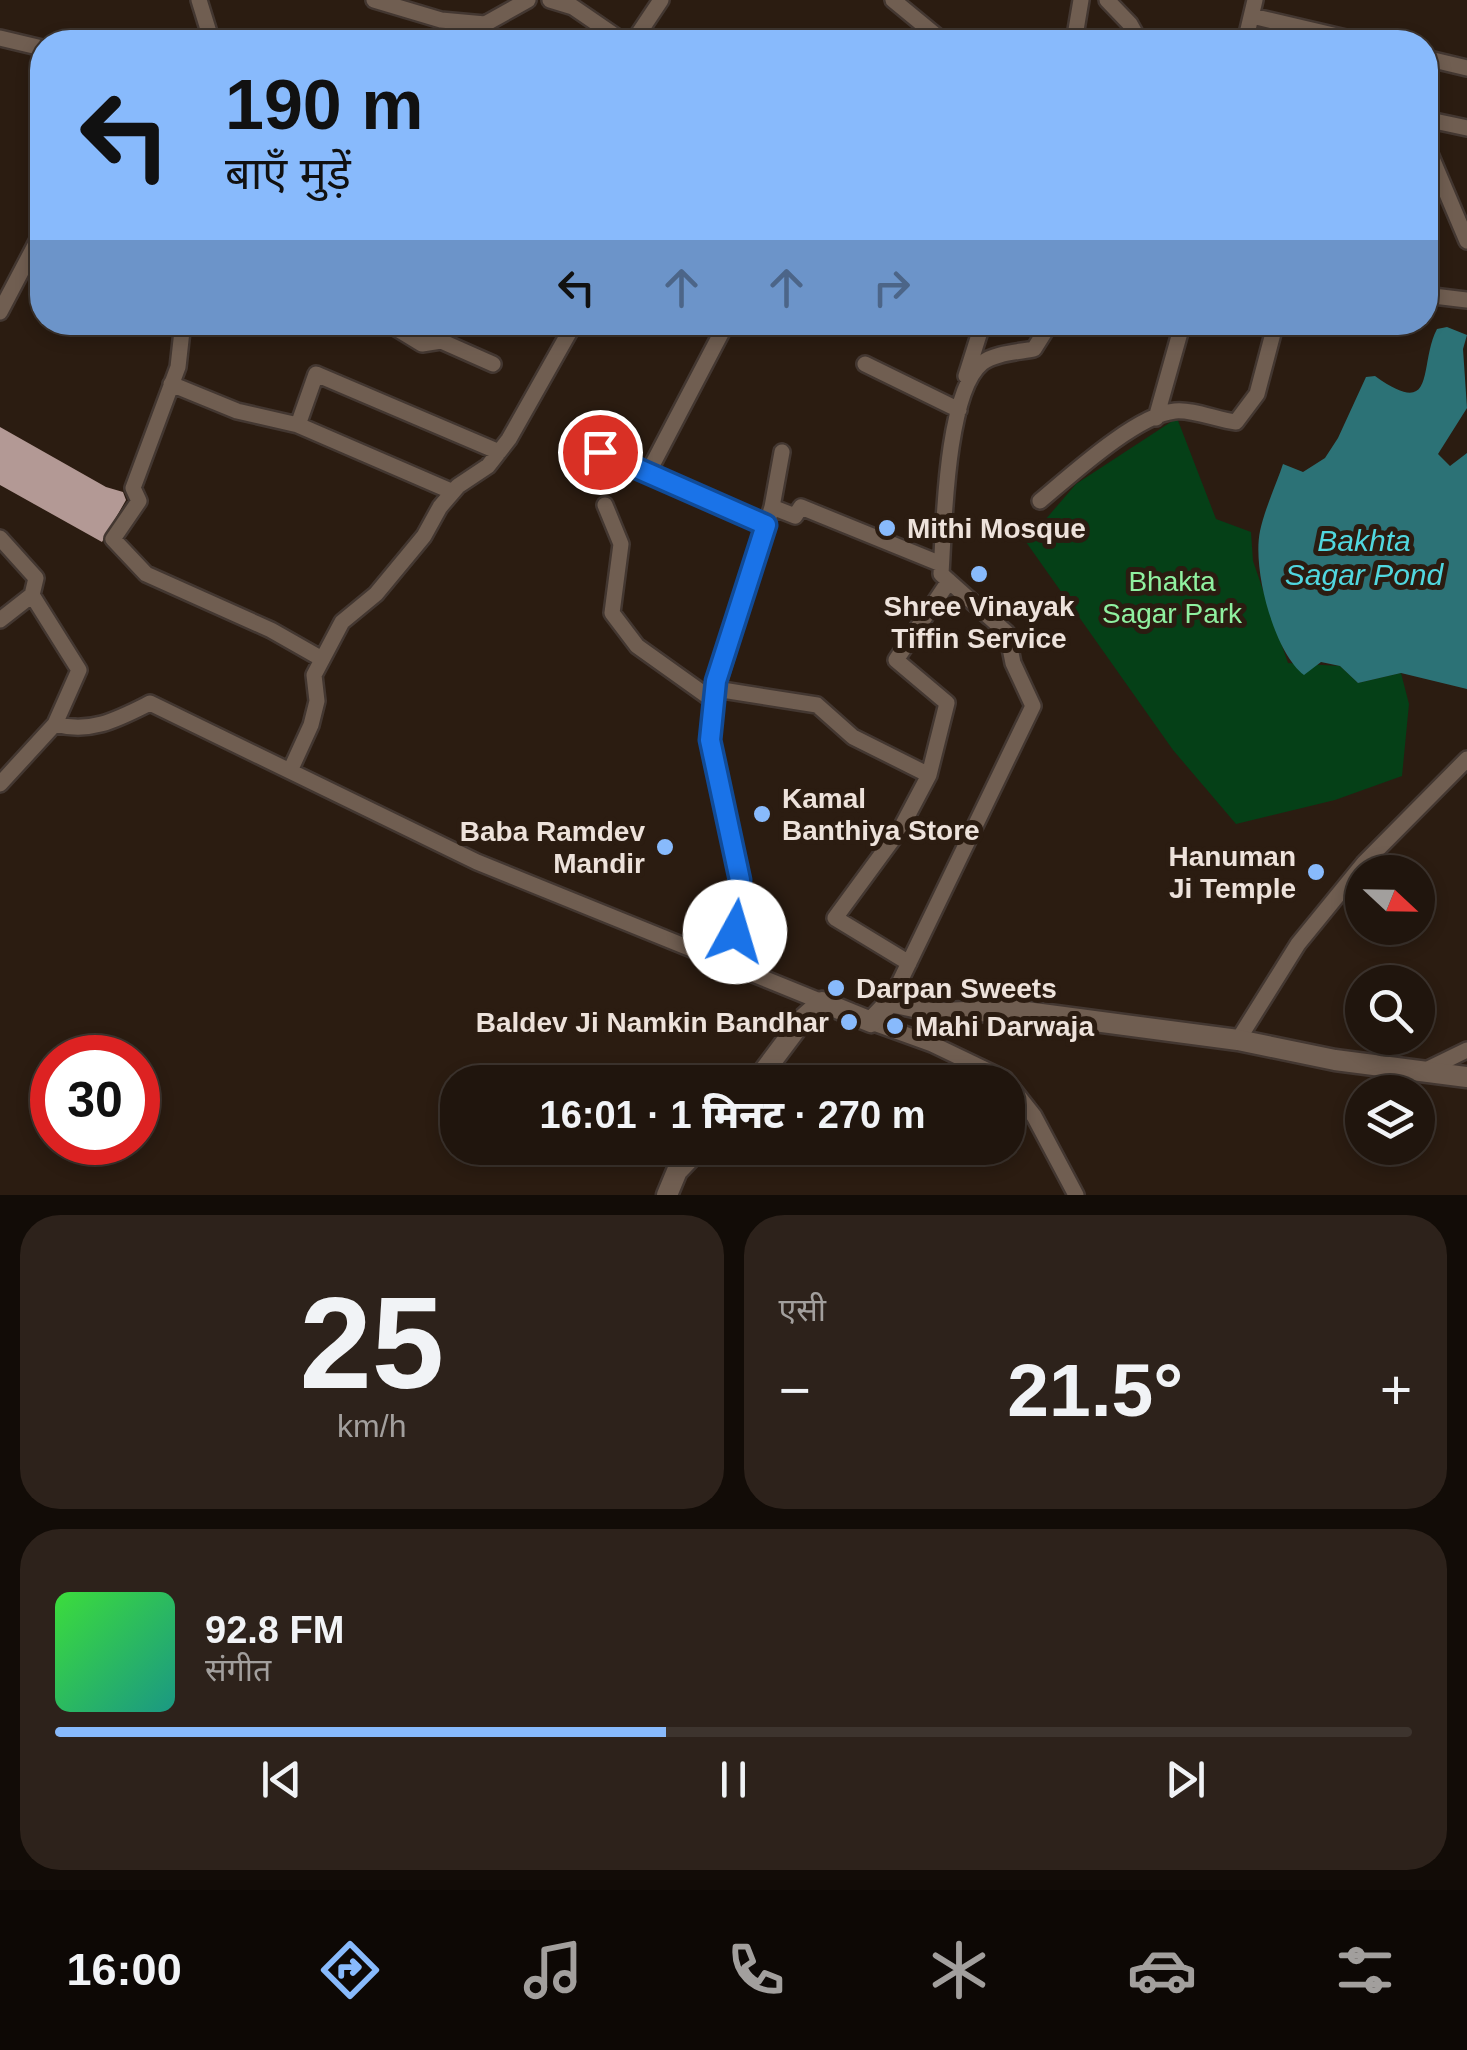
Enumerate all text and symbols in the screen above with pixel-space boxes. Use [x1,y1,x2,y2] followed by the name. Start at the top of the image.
[225,66,423,144] text: 190 m
[60,70,190,200] icon: left
[225,148,351,199] text: बाएँ मुड़ें
[549,260,604,315] icon: left
[654,260,709,315] icon: ahead
[759,260,814,315] icon: ahead
[864,260,919,315] icon: right
[558,410,643,495] pin
[573,425,628,480] icon: arrive
[907,513,1086,544] place label: Mithi Mosque
[876,517,898,539] marker: Mithi Mosque
[1285,524,1445,591] water label: Bakhta Sagar Pond
[968,563,990,585] marker: Shree Vinayak Tiffin Service
[1102,566,1243,629] park label: Bhakta Sagar Park
[884,591,1075,654] place label: Shree Vinayak Tiffin Service
[782,783,980,846] place label: Kamal Banthiya Store
[751,803,773,825] marker: Kamal Banthiya Store
[460,816,645,879] place label: Baba Ramdev Mandir
[654,836,676,858] marker: Baba Ramdev Mandir
[1168,841,1296,904] place label: Hanuman Ji Temple
[1345,855,1435,945] north arrow
[1345,855,1435,1165] map controls
[1305,861,1327,883] marker: Hanuman Ji Temple
[683,880,787,984] position arrow
[1345,965,1435,1055] button: search
[856,973,1057,1004] place label: Darpan Sweets
[825,977,847,999] marker: Darpan Sweets
[476,1007,829,1038] place label: Baldev Ji Namkin Bandhar
[838,1011,860,1033] marker: Baldev Ji Namkin Bandhar
[915,1011,1094,1042] place label: Mahi Darwaja
[884,1015,906,1037] marker: Mahi Darwaja
[30,1035,160,1165] speed limit sign: 30
[1345,1075,1435,1165] button: layers
[540,1094,925,1136] text: 16:01 · 1 मिनट · 270 m
[299,1270,444,1416] text: 25
[779,1292,826,1328] text: एसी
[1007,1348,1183,1432] text: 21.5°
[779,1359,811,1421] text: −
[1380,1359,1412,1421] text: +
[337,1408,406,1444] text: km/h
[205,1609,344,1651] text: 92.8 FM
[205,1652,271,1688] text: संगीत
[254,1752,309,1807] icon: previous
[706,1752,761,1807] icon: pause
[1158,1752,1213,1807] icon: next
[315,1935,385,2005] icon: directions
[518,1935,588,2005] icon: music
[721,1935,791,2005] icon: phone
[924,1935,994,2005] icon: climate
[1127,1935,1197,2005] icon: car
[1330,1935,1400,2005] icon: filters
[67,1944,182,1995] text: 16:00

